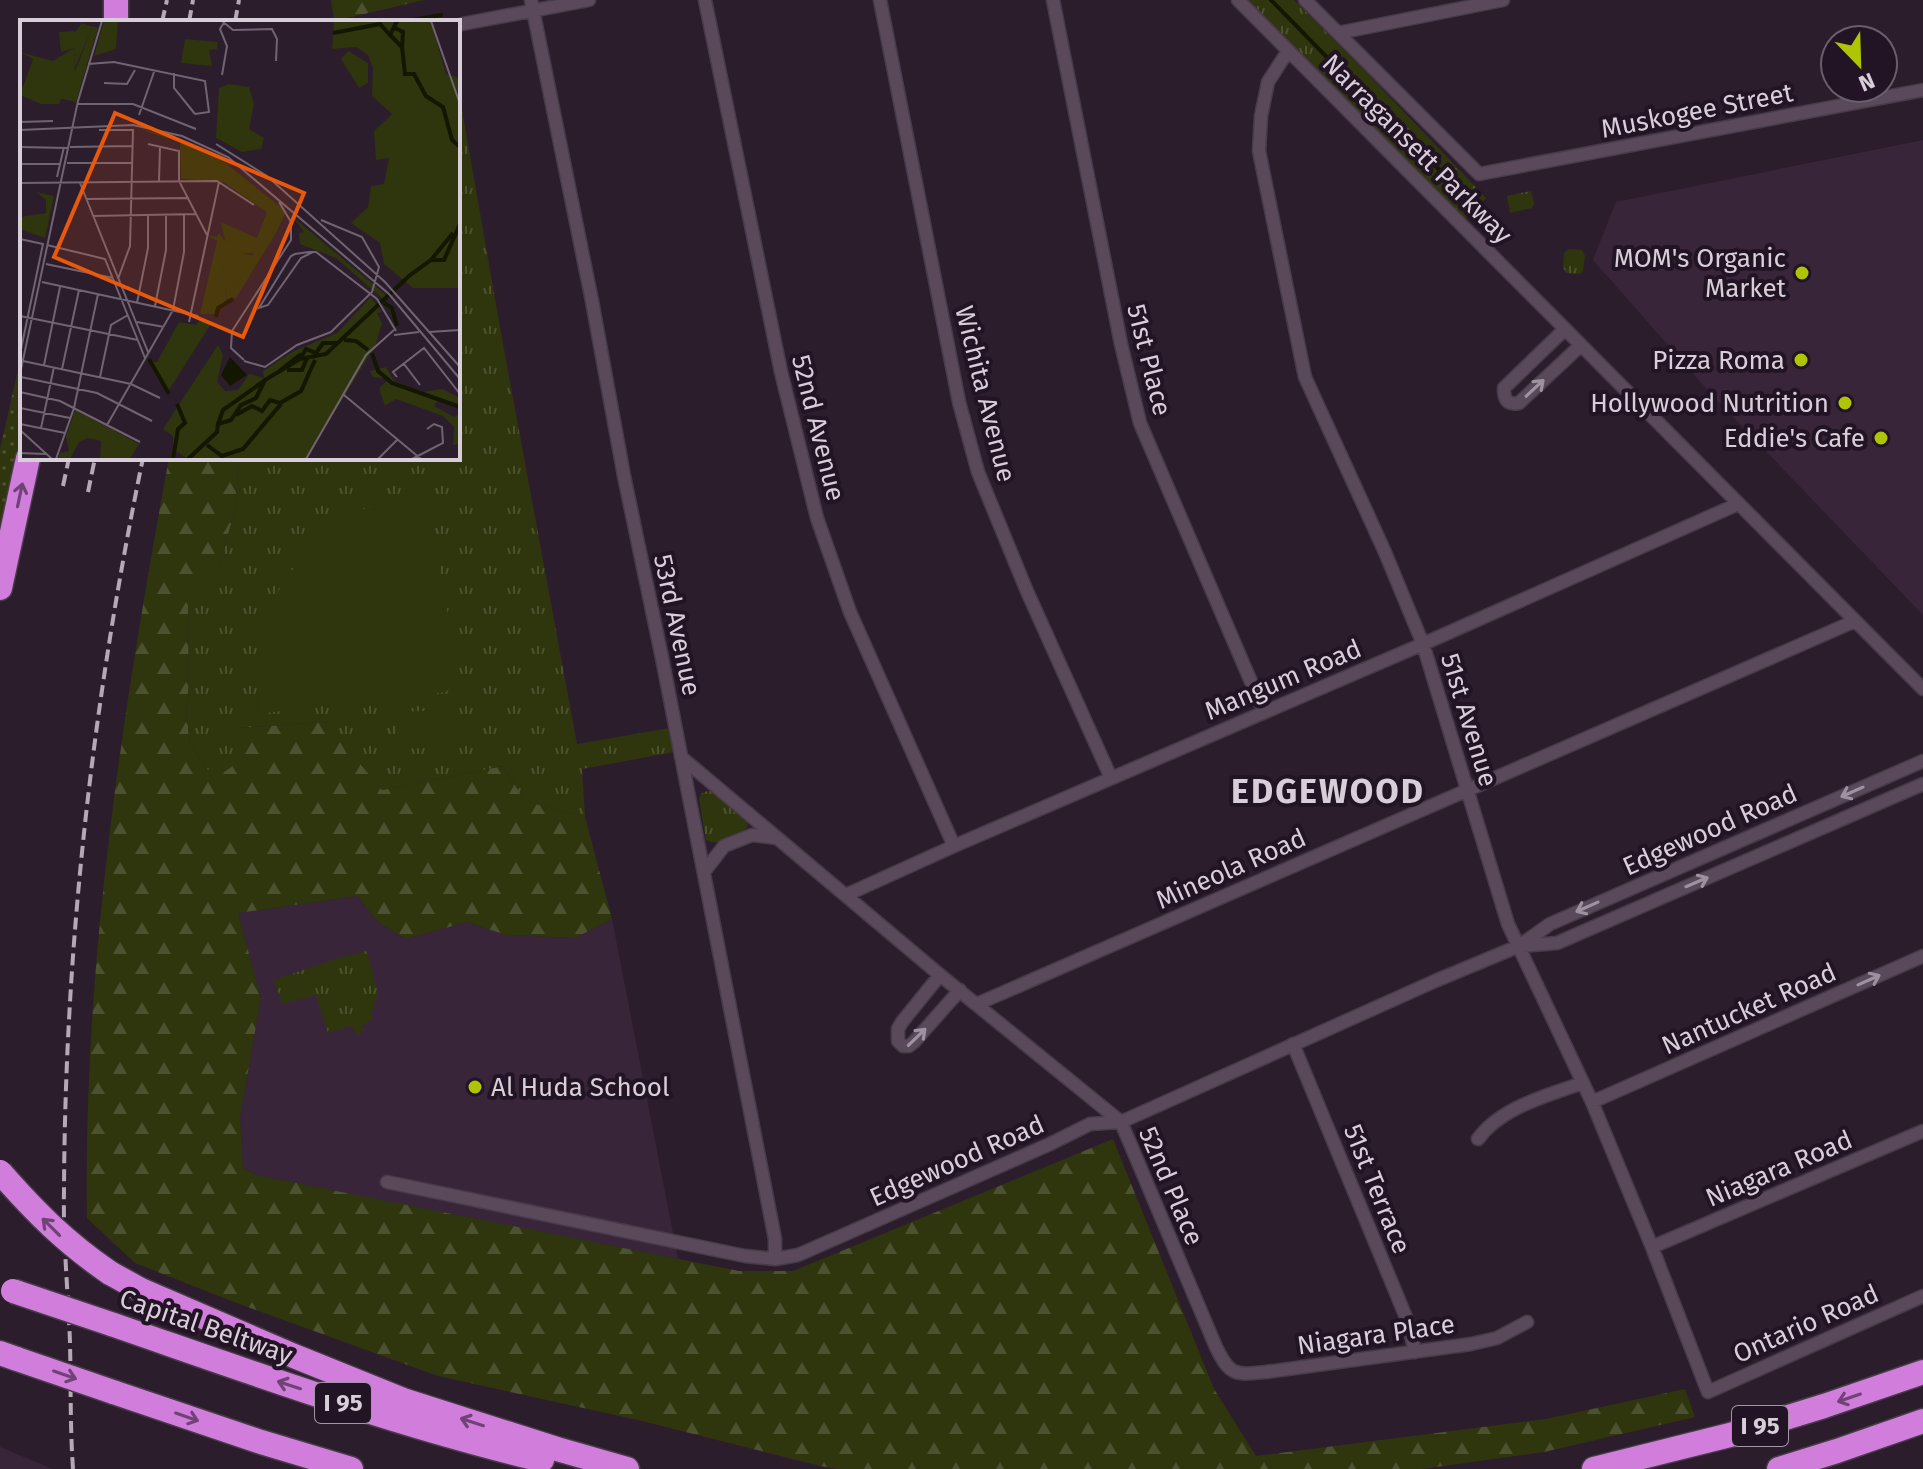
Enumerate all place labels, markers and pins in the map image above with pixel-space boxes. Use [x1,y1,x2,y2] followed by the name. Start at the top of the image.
[1614,243,1787,304] place label: MOM's Organic Market
[1793,264,1811,282] marker: MOM's Organic Market
[1652,345,1785,376] place label: Pizza Roma
[1792,351,1810,369] marker: Pizza Roma
[1590,388,1829,419] place label: Hollywood Nutrition
[1836,394,1854,412] marker: Hollywood Nutrition
[1724,423,1865,454] place label: Eddie's Cafe
[1872,429,1890,447] marker: Eddie's Cafe
[491,1072,670,1103] place label: Al Huda School
[466,1078,484,1096] marker: Al Huda School

